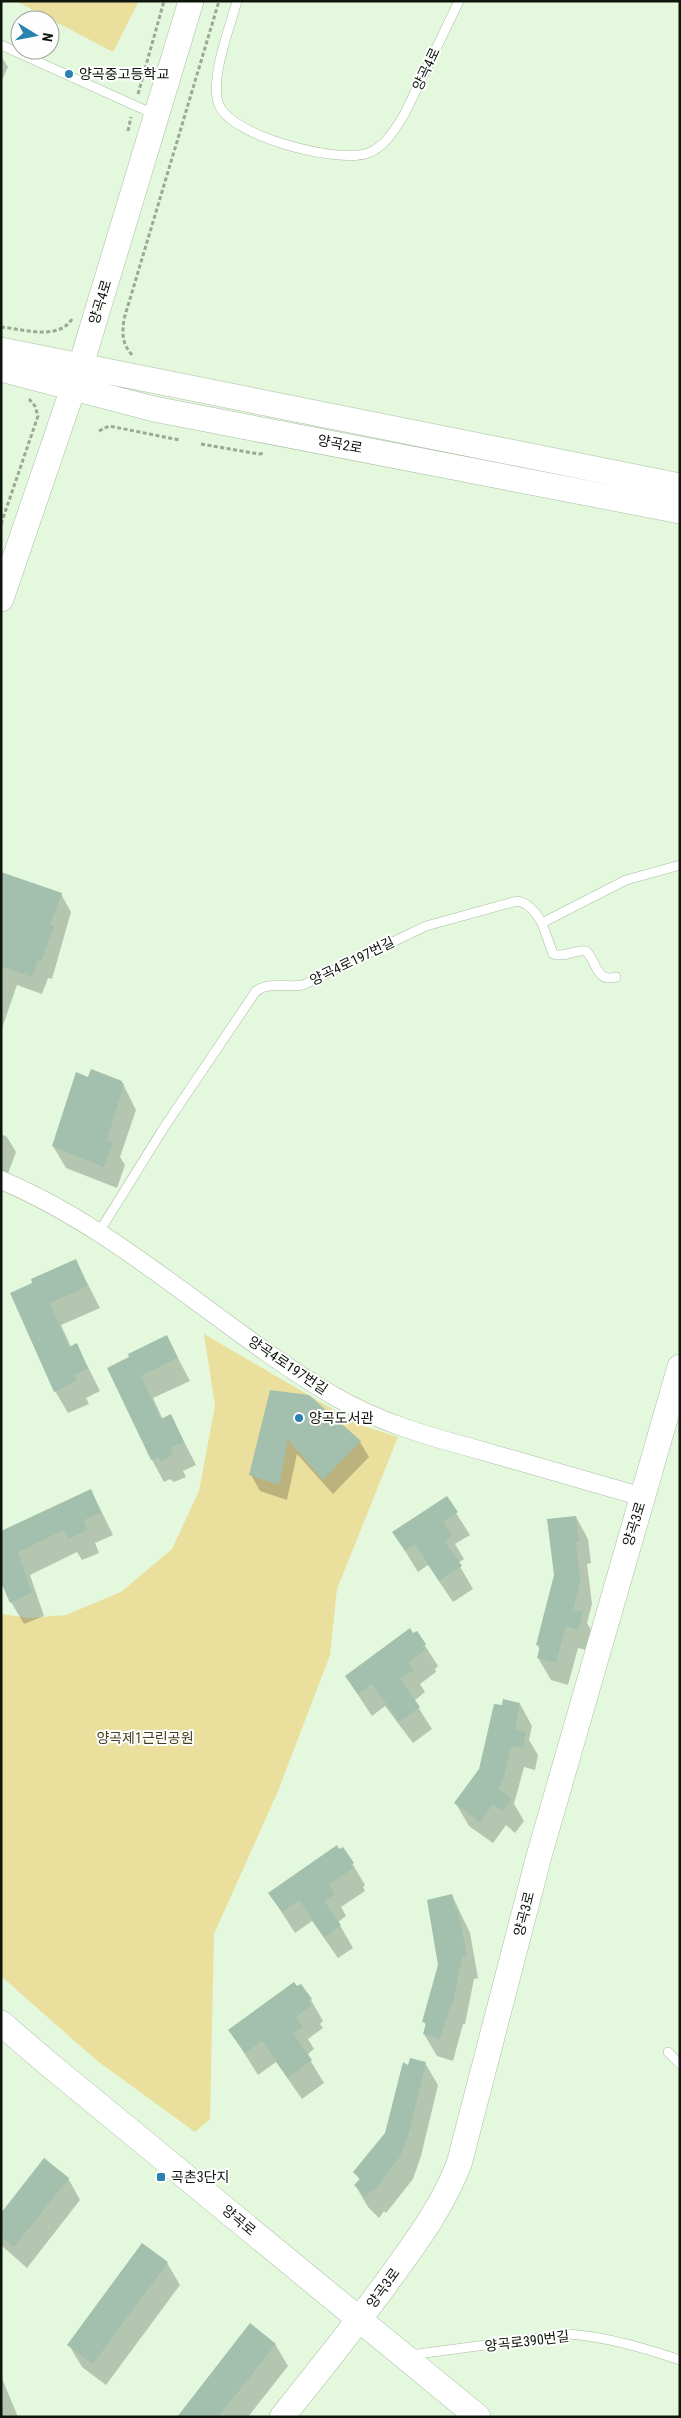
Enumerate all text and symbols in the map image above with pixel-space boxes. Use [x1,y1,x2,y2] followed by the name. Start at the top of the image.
[10,10,60,60] north arrow
[39,32,56,43] text: N
[409,45,443,93] street label: 양곡4로
[79,66,169,82] place label: 양곡중고등학교
[63,68,75,80] marker: 양곡중고등학교
[86,278,114,326] street label: 양곡4로
[316,432,364,456] street label: 양곡2로
[307,934,397,988] street label: 양곡4로197번길
[245,1333,331,1397] street label: 양곡4로197번길
[309,1410,374,1426] place label: 양곡도서관
[293,1412,305,1424] marker: 양곡도서관
[620,1500,648,1548] street label: 양곡3로
[96,1730,194,1746] park label: 양곡제1근린공원
[511,1890,537,1938] street label: 양곡3로
[171,2169,229,2185] place label: 곡촌3단지
[155,2171,167,2183] marker: 곡촌3단지
[219,2201,259,2239] street label: 양곡로
[363,2265,403,2311] street label: 양곡3로
[484,2328,570,2354] street label: 양곡로390번길

